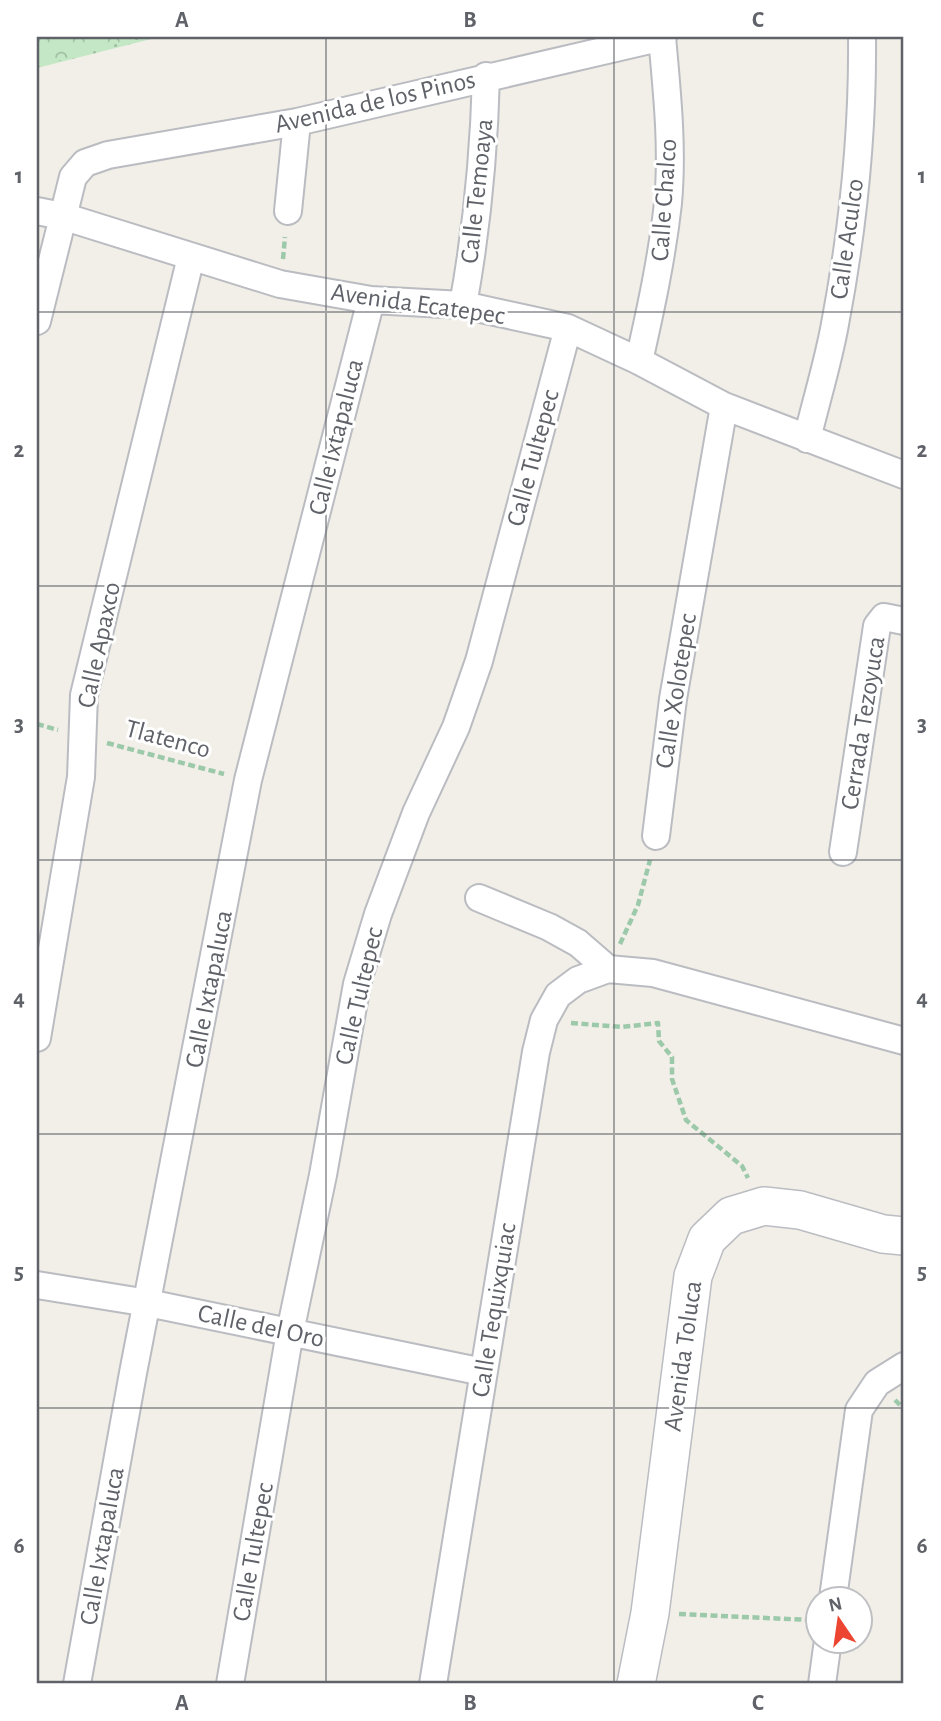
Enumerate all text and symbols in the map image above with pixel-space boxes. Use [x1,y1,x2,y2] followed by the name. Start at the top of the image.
[175,9,189,32] text: A
[463,9,477,32] text: B
[752,9,764,32] text: C
[272,66,478,138] street label: Avenida de los Pinos
[456,117,498,265] street label: Calle Temoaya
[647,138,681,262] street label: Calle Chalco
[15,165,23,188] text: 1
[918,165,926,188] text: 1
[826,177,868,301] street label: Calle Aculco
[329,279,507,329] street label: Avenida Ecatepec
[304,356,368,518] street label: Calle Ixtapaluca
[502,387,564,529] street label: Calle Tultepec
[14,439,25,462] text: 2
[917,439,928,462] text: 2
[73,580,125,710] street label: Calle Apaxco
[651,612,701,770] street label: Calle Xolotepec
[836,634,890,812] street label: Cerrada Tezoyuca
[14,713,24,736] text: 3
[917,713,927,736] text: 3
[123,715,213,763] street label: Tlatenco
[181,908,237,1070] street label: Calle Ixtapaluca
[331,925,387,1067] street label: Calle Tultepec
[13,987,25,1010] text: 4
[916,987,928,1010] text: 4
[467,1221,521,1399] street label: Calle Tequixquiac
[14,1261,24,1284] text: 5
[917,1261,927,1284] text: 5
[660,1279,706,1433] street label: Avenida Toluca
[195,1300,327,1352] street label: Calle del Oro
[75,1465,129,1627] street label: Calle Ixtapaluca
[228,1481,278,1623] street label: Calle Tultepec
[13,1535,25,1558] text: 6
[916,1535,928,1558] text: 6
[804,1584,874,1654] north arrow
[827,1594,844,1616] text: N
[175,1692,189,1715] text: A
[463,1692,477,1715] text: B
[752,1692,764,1715] text: C

